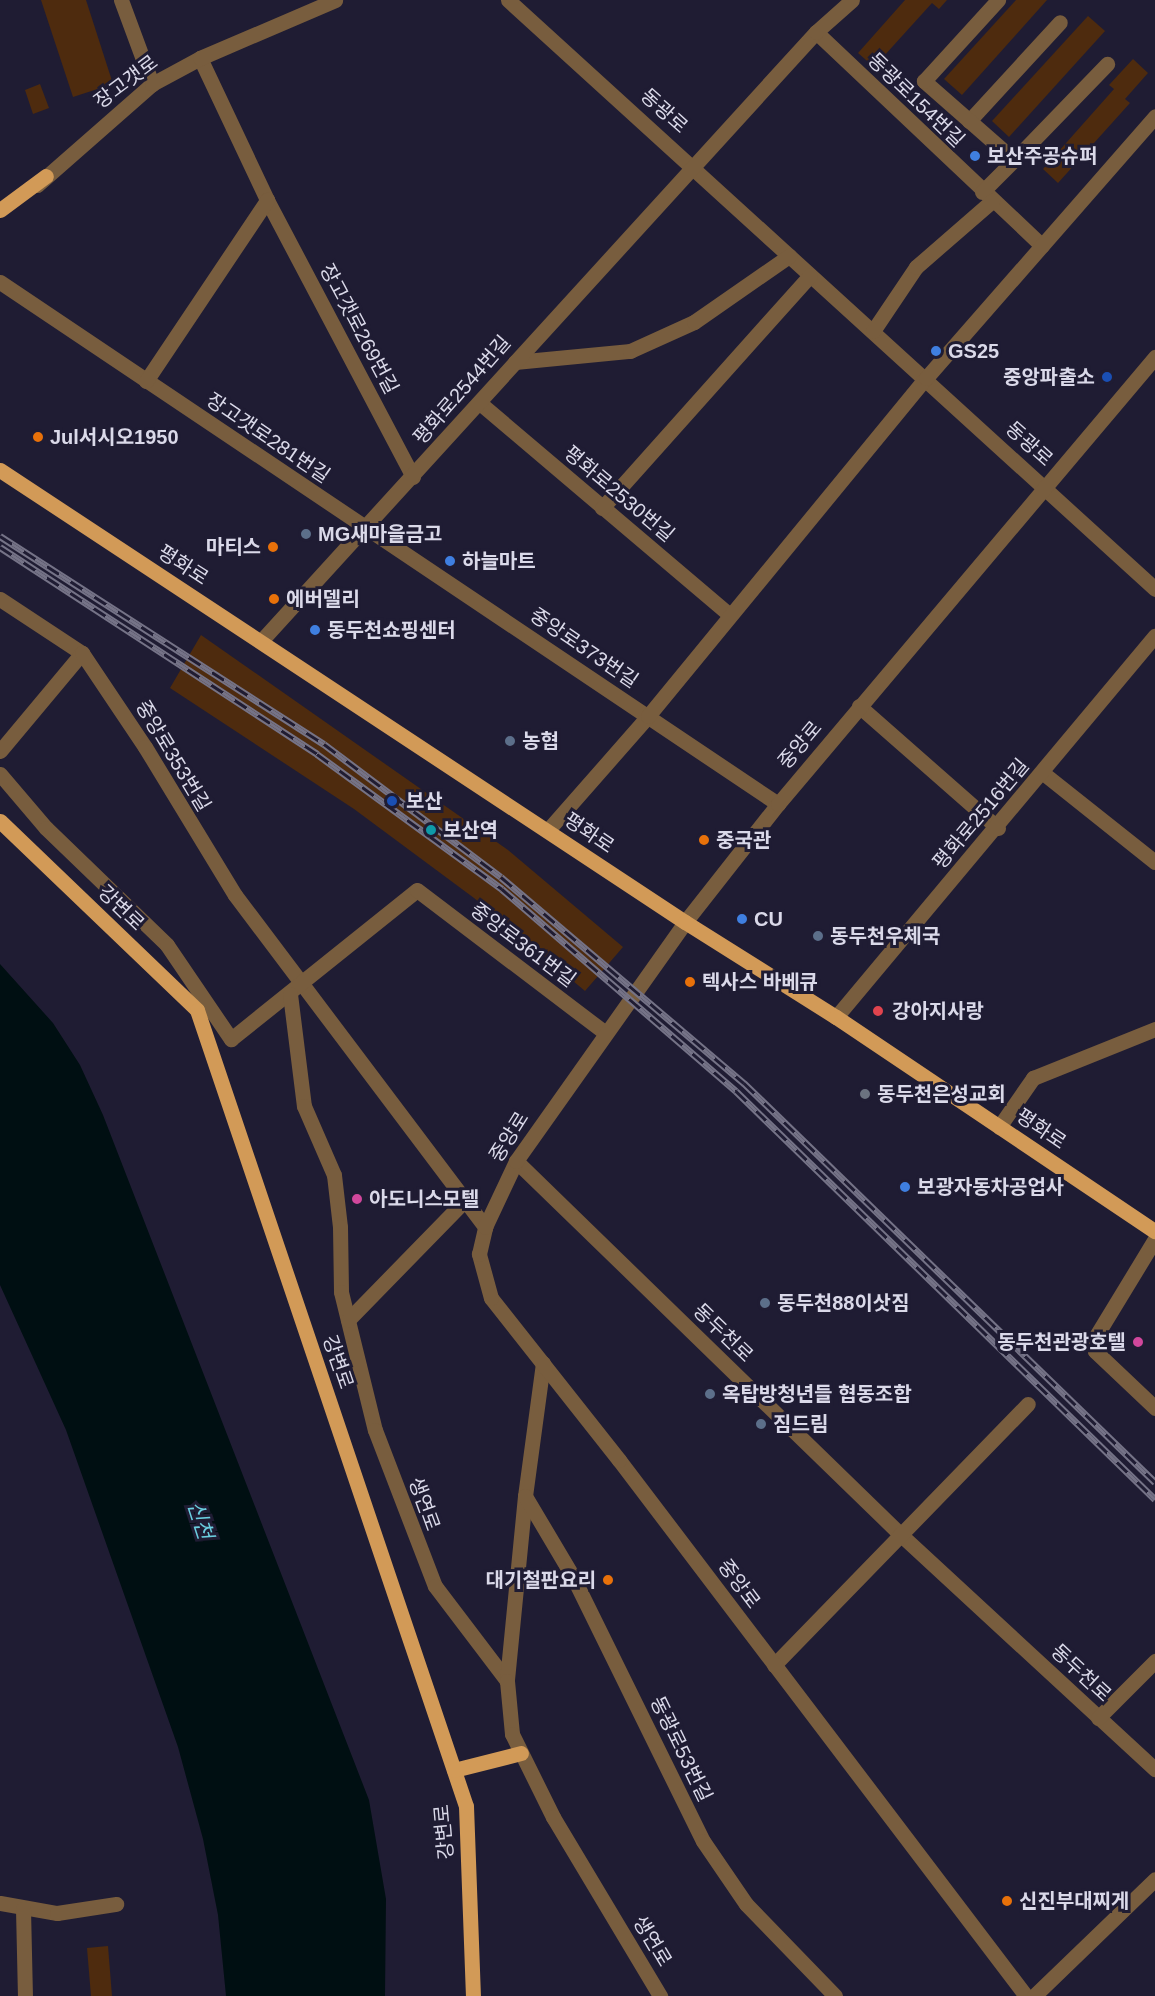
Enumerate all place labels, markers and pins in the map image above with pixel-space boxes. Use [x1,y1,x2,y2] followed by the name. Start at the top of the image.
[987,144,1097,168] place label: 보산주공슈퍼
[968,149,982,163] marker: 보산주공슈퍼
[948,339,999,363] place label: GS25
[929,344,943,358] marker: GS25
[1003,365,1095,389] place label: 중앙파출소
[1100,370,1114,384] marker: 중앙파출소
[50,425,179,449] place label: Jul서시오1950
[31,430,45,444] marker: Jul서시오1950
[318,522,442,546] place label: MG새마을금고
[299,527,313,541] marker: MG새마을금고
[206,535,261,559] place label: 마티스
[266,540,280,554] marker: 마티스
[462,549,536,573] place label: 하늘마트
[443,554,457,568] marker: 하늘마트
[286,587,360,611] place label: 에버델리
[267,592,281,606] marker: 에버델리
[327,618,456,642] place label: 동두천쇼핑센터
[308,623,322,637] marker: 동두천쇼핑센터
[522,729,559,753] place label: 농협
[503,734,517,748] marker: 농협
[406,789,443,813] place label: 보산
[383,792,401,810] marker: 보산
[443,818,498,842] place label: 보산역
[424,823,438,837] marker: 보산역
[716,828,771,852] place label: 중국관
[697,833,711,847] marker: 중국관
[754,907,783,931] place label: CU
[735,912,749,926] marker: CU
[830,924,940,948] place label: 동두천우체국
[811,929,825,943] marker: 동두천우체국
[702,970,818,994] place label: 텍사스 바베큐
[683,975,697,989] marker: 텍사스 바베큐
[892,999,984,1023] place label: 강아지사랑
[869,1002,887,1020] marker: 강아지사랑
[877,1082,1006,1106] place label: 동두천은성교회
[858,1087,872,1101] marker: 동두천은성교회
[917,1175,1064,1199] place label: 보광자동차공업사
[898,1180,912,1194] marker: 보광자동차공업사
[369,1187,479,1211] place label: 아도니스모텔
[350,1192,364,1206] marker: 아도니스모텔
[777,1291,910,1315] place label: 동두천88이삿짐
[758,1296,772,1310] marker: 동두천88이삿짐
[997,1330,1126,1354] place label: 동두천관광호텔
[1131,1335,1145,1349] marker: 동두천관광호텔
[722,1382,912,1406] place label: 옥탑방청년들 협동조합
[703,1387,717,1401] marker: 옥탑방청년들 협동조합
[773,1412,828,1436] place label: 짐드림
[754,1417,768,1431] marker: 짐드림
[486,1568,596,1592] place label: 대기철판요리
[601,1573,615,1587] marker: 대기철판요리
[1019,1889,1129,1913] place label: 신진부대찌게
[1000,1894,1014,1908] marker: 신진부대찌게

